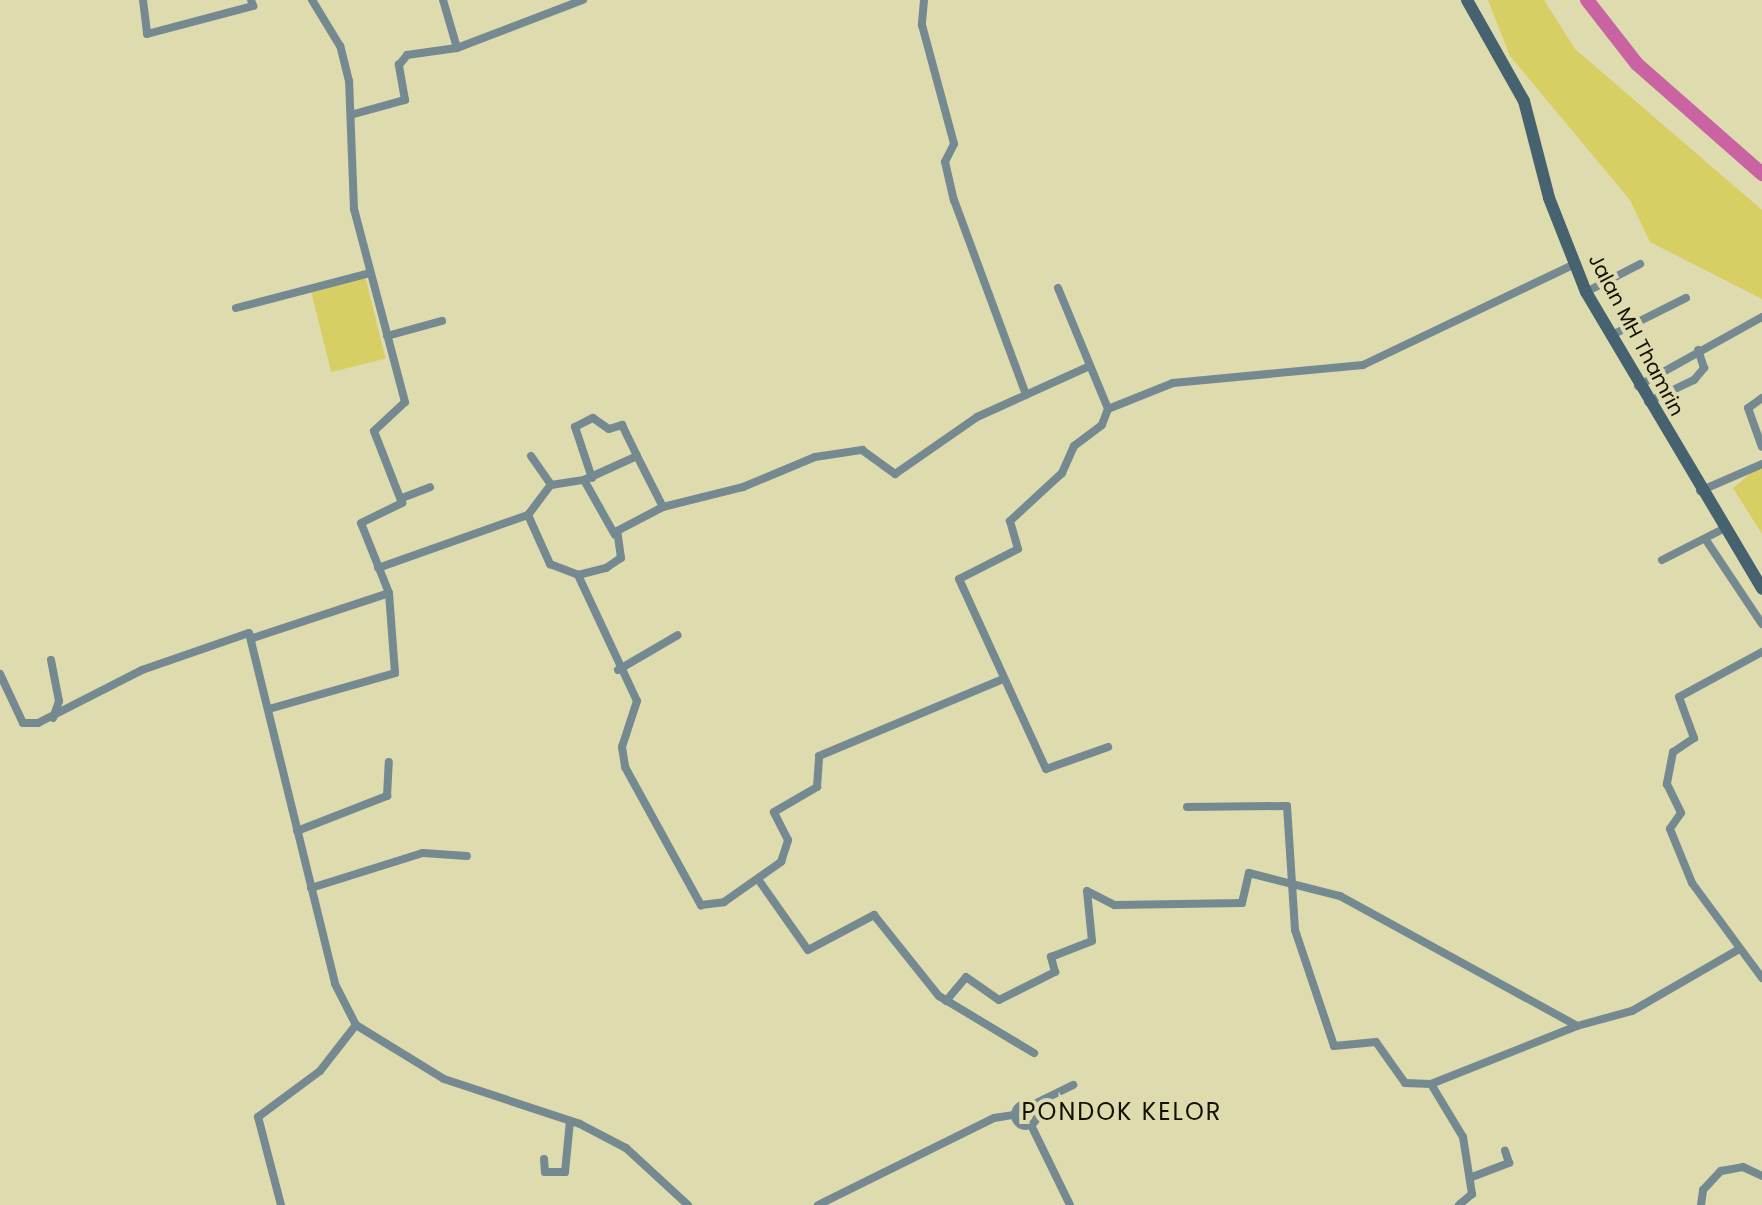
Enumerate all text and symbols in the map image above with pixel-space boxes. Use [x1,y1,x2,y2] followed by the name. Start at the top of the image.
[1583,250,1689,420] street label: Jalan MH Thamrin
[1022,1098,1222,1126] district label: PONDOK KELOR

